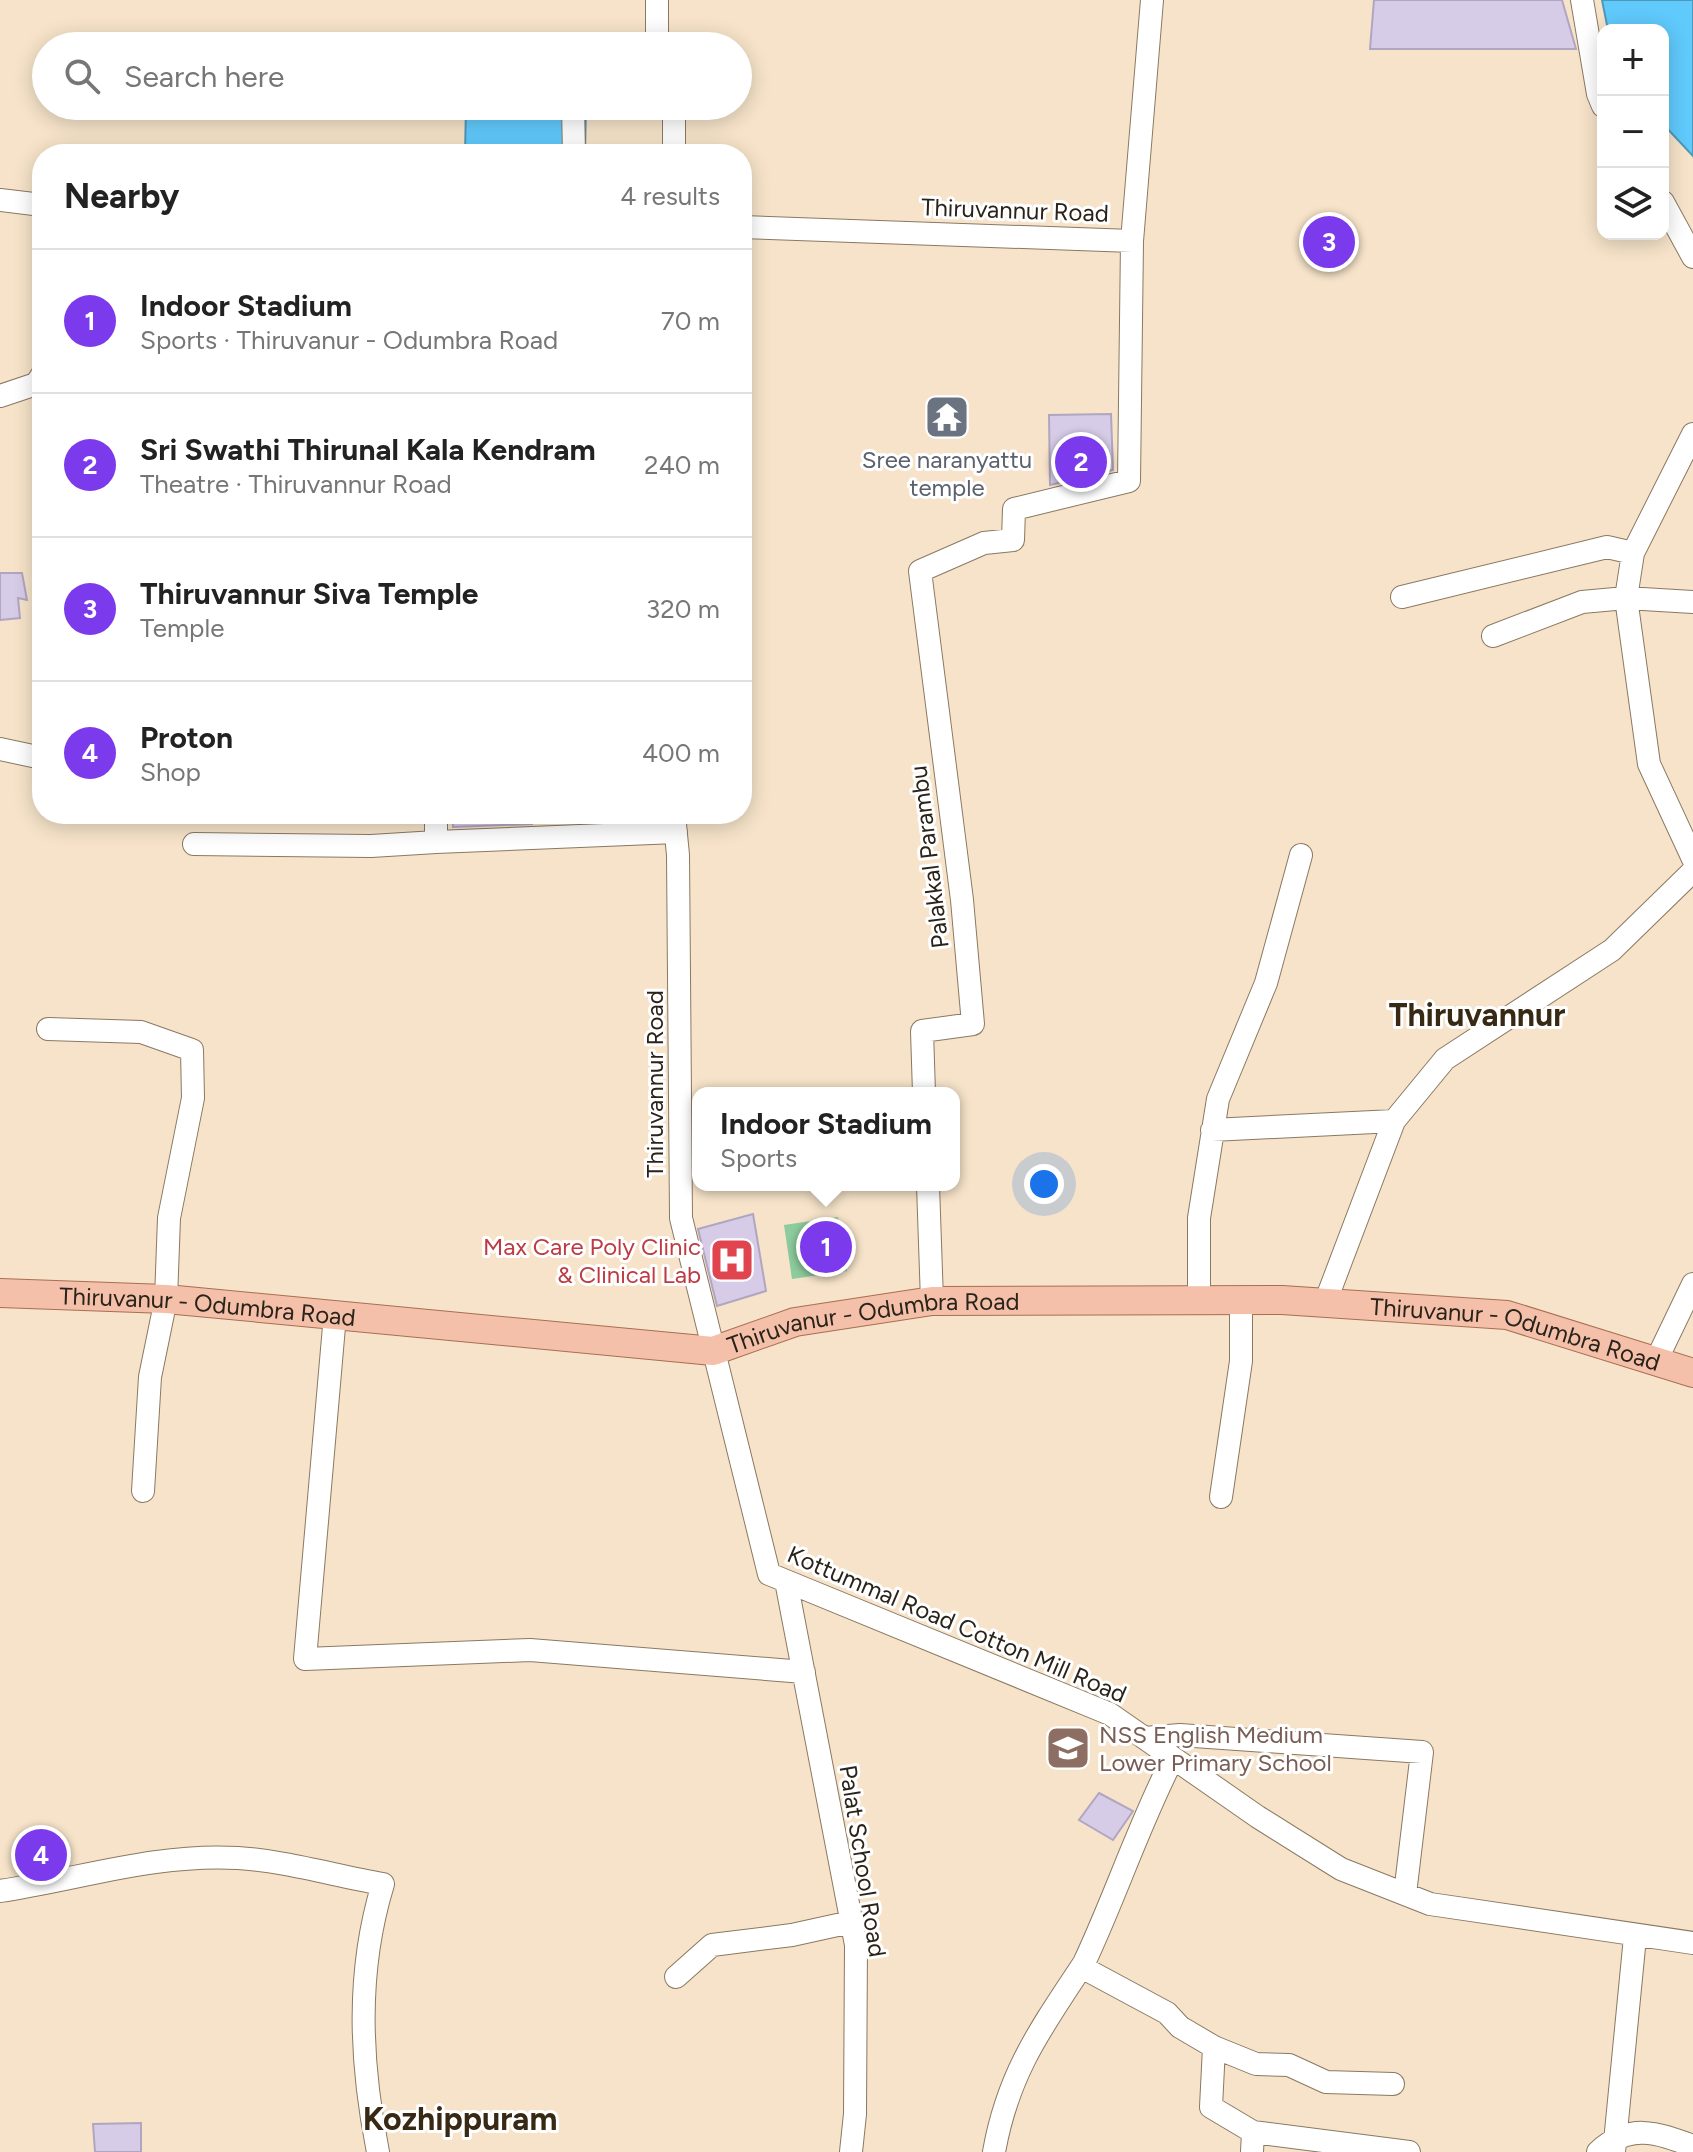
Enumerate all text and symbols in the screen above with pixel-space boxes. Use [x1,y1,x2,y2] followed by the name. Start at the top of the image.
[1597,24,1669,240] map controls
[1597,24,1669,96] button: +
[32,32,752,120] search box
[60,54,104,98] icon: search
[124,58,284,95] text: Search here
[1597,96,1669,168] button: −
[1597,168,1669,240] button: layers
[64,176,179,217] text: Nearby
[620,180,720,212] text: 4 results
[921,192,1109,228] street label: Thiruvannur Road
[1303,212,1355,272] pin: 3
[140,287,352,324] text: Indoor Stadium
[85,305,95,337] text: 1
[661,305,720,337] text: 70 m
[140,324,558,356] text: Sports · Thiruvanur - Odumbra Road
[923,393,971,441] temple icon: Sree naranyattu temple
[140,431,596,468] text: Sri Swathi Thirunal Kala Kendram
[1055,432,1107,492] pin: 2
[862,445,1032,502] place label: Sree naranyattu temple
[82,449,98,481] text: 2
[644,449,720,481] text: 240 m
[140,468,452,500] text: Theatre · Thiruvannur Road
[140,575,478,612] text: Thiruvannur Siva Temple
[83,593,97,625] text: 3
[646,593,720,625] text: 320 m
[140,612,224,644] text: Temple
[140,719,233,756] text: Proton
[82,737,98,769] text: 4
[642,737,720,769] text: 400 m
[140,756,201,788] text: Shop
[903,764,955,950] street label: Palakkal Parambu
[640,990,669,1178] street label: Thiruvannur Road
[1389,996,1565,1034] district label: Thiruvannur
[692,1087,960,1191] popup
[720,1105,932,1142] text: Indoor Stadium
[720,1142,797,1174] text: Sports
[1024,1164,1064,1204] your location
[800,1217,852,1277] pin: 1
[483,1232,701,1289] place label: Max Care Poly Clinic & Clinical Lab
[708,1236,756,1284] hospital icon: Max Care Poly Clinic & Clinical Lab
[59,1281,357,1331] street label: Thiruvanur - Odumbra Road
[723,1286,1020,1359] street label: Thiruvanur - Odumbra Road
[1369,1291,1664,1376] street label: Thiruvanur - Odumbra Road
[783,1539,1131,1709] street label: Kottummal Road Cotton Mill Road
[1099,1720,1332,1777] place label: NSS English Medium Lower Primary School
[1044,1724,1092,1772] school or university icon: NSS English Medium Lower Primary School
[834,1763,892,1959] street label: Palat School Road
[15,1825,67,1885] pin: 4
[363,2100,557,2138] district label: Kozhippuram

